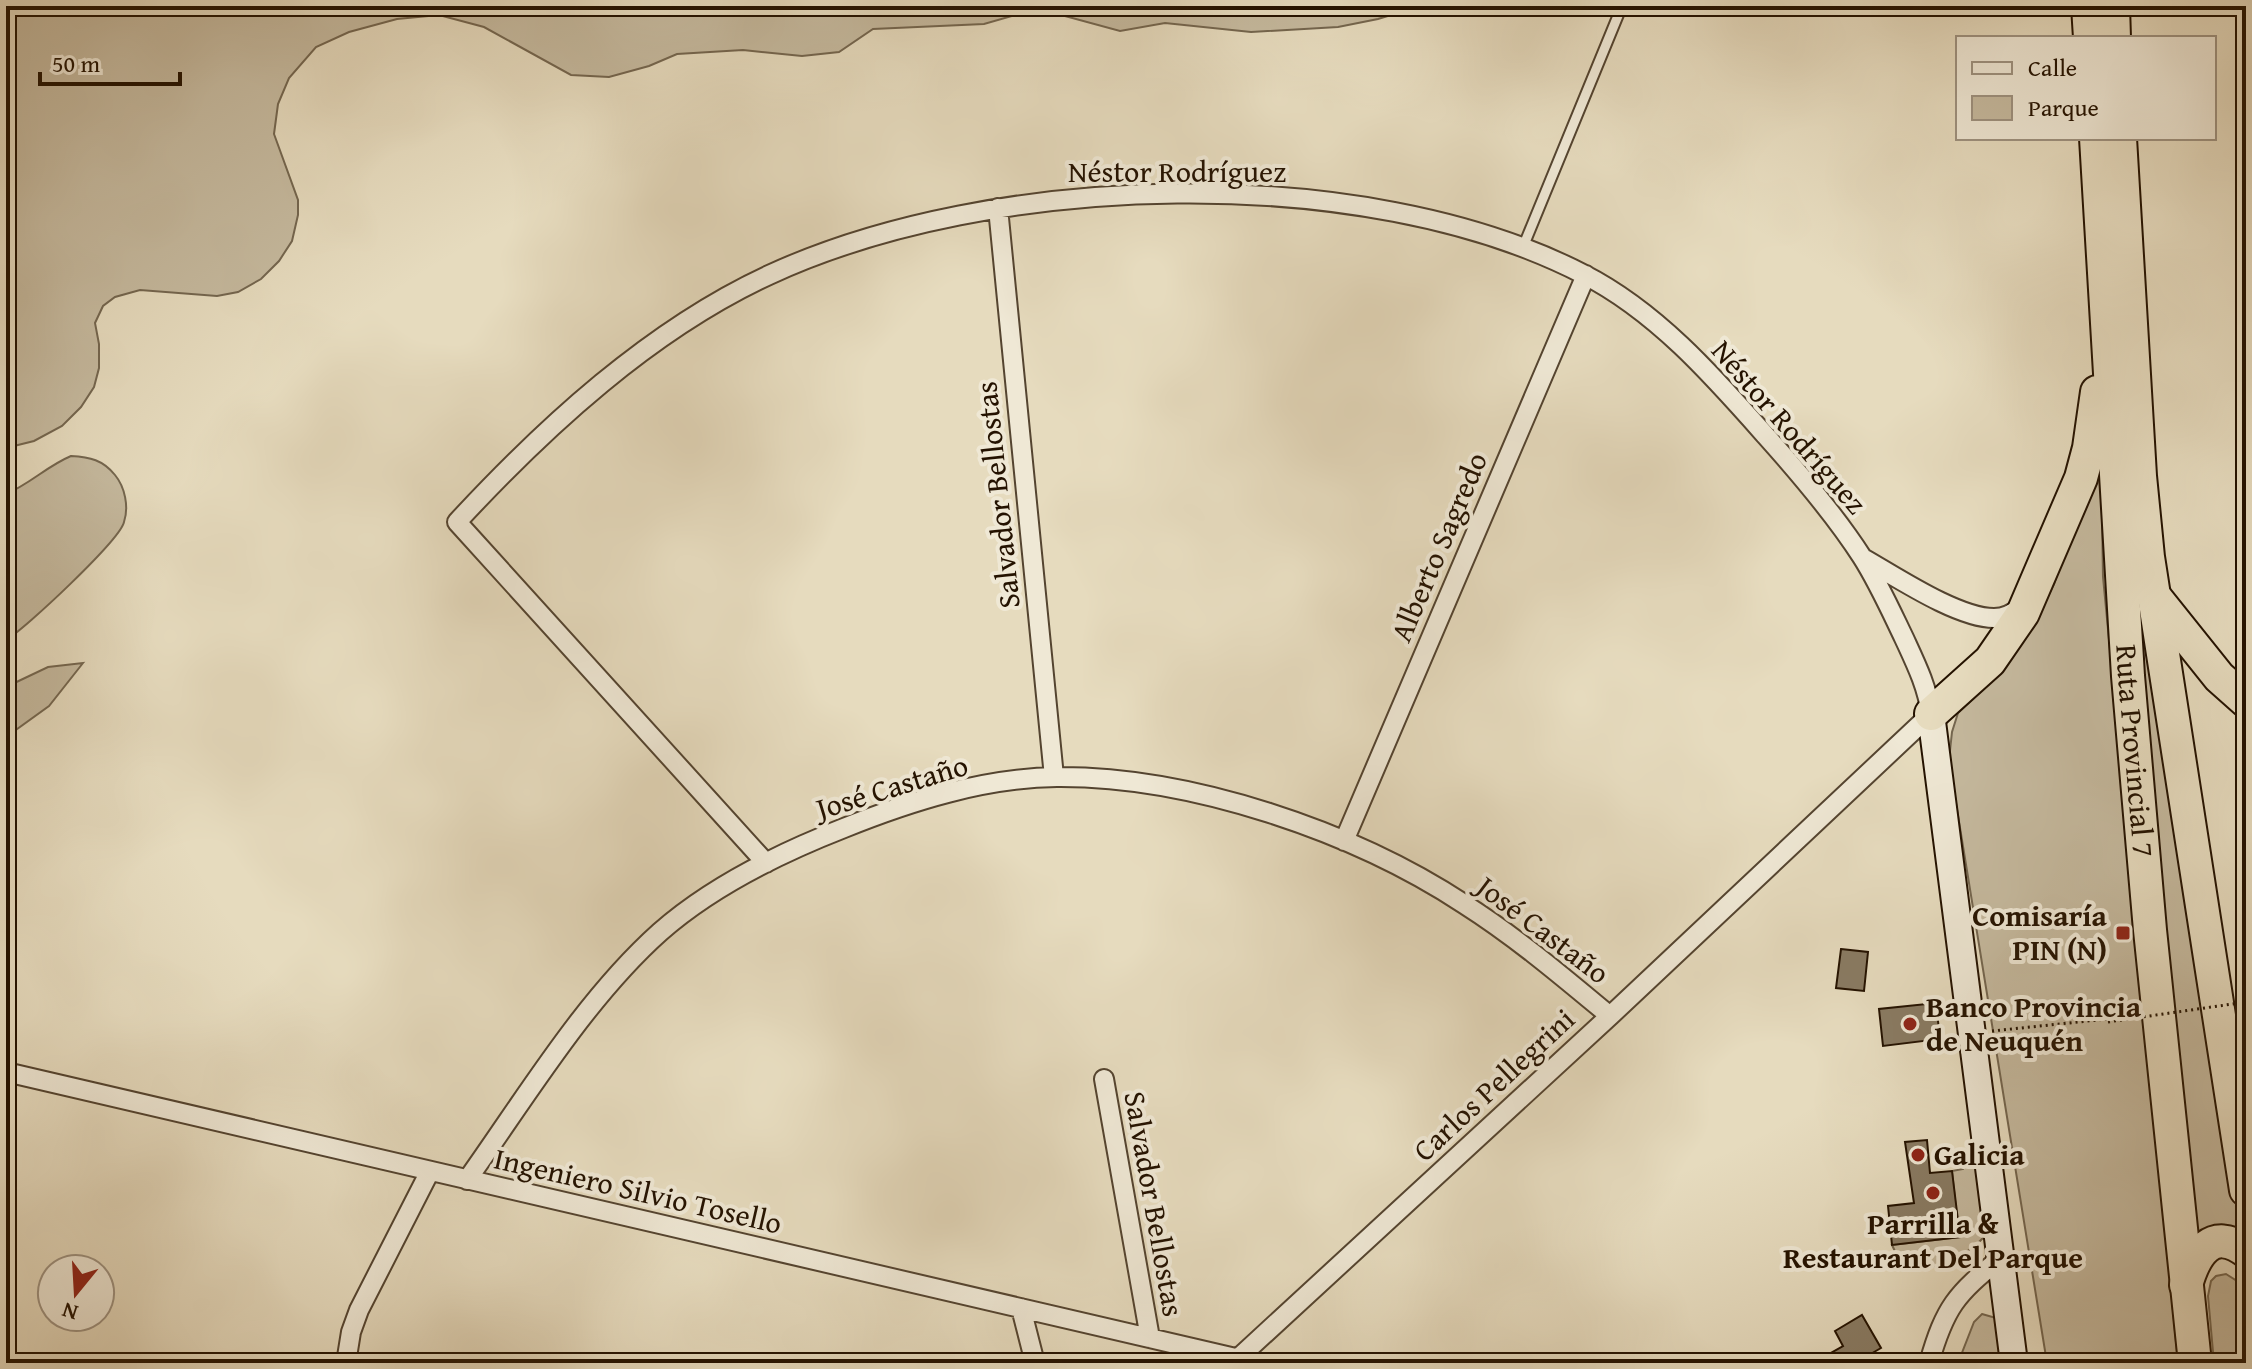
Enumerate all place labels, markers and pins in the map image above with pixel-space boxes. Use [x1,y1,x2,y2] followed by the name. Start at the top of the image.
[1972,893,2108,971] place label: Comisaría PIN (N)
[2114,924,2132,942] marker: Comisaría PIN (N)
[1926,984,2142,1062] place label: Banco Provincia de Neuquén
[1901,1015,1919,1033] marker: Banco Provincia de Neuquén
[1934,1132,2025,1176] place label: Galicia
[1909,1146,1927,1164] marker: Galicia
[1924,1184,1942,1202] marker: Parrilla & Restaurant Del Parque
[1783,1201,2083,1279] place label: Parrilla & Restaurant Del Parque

